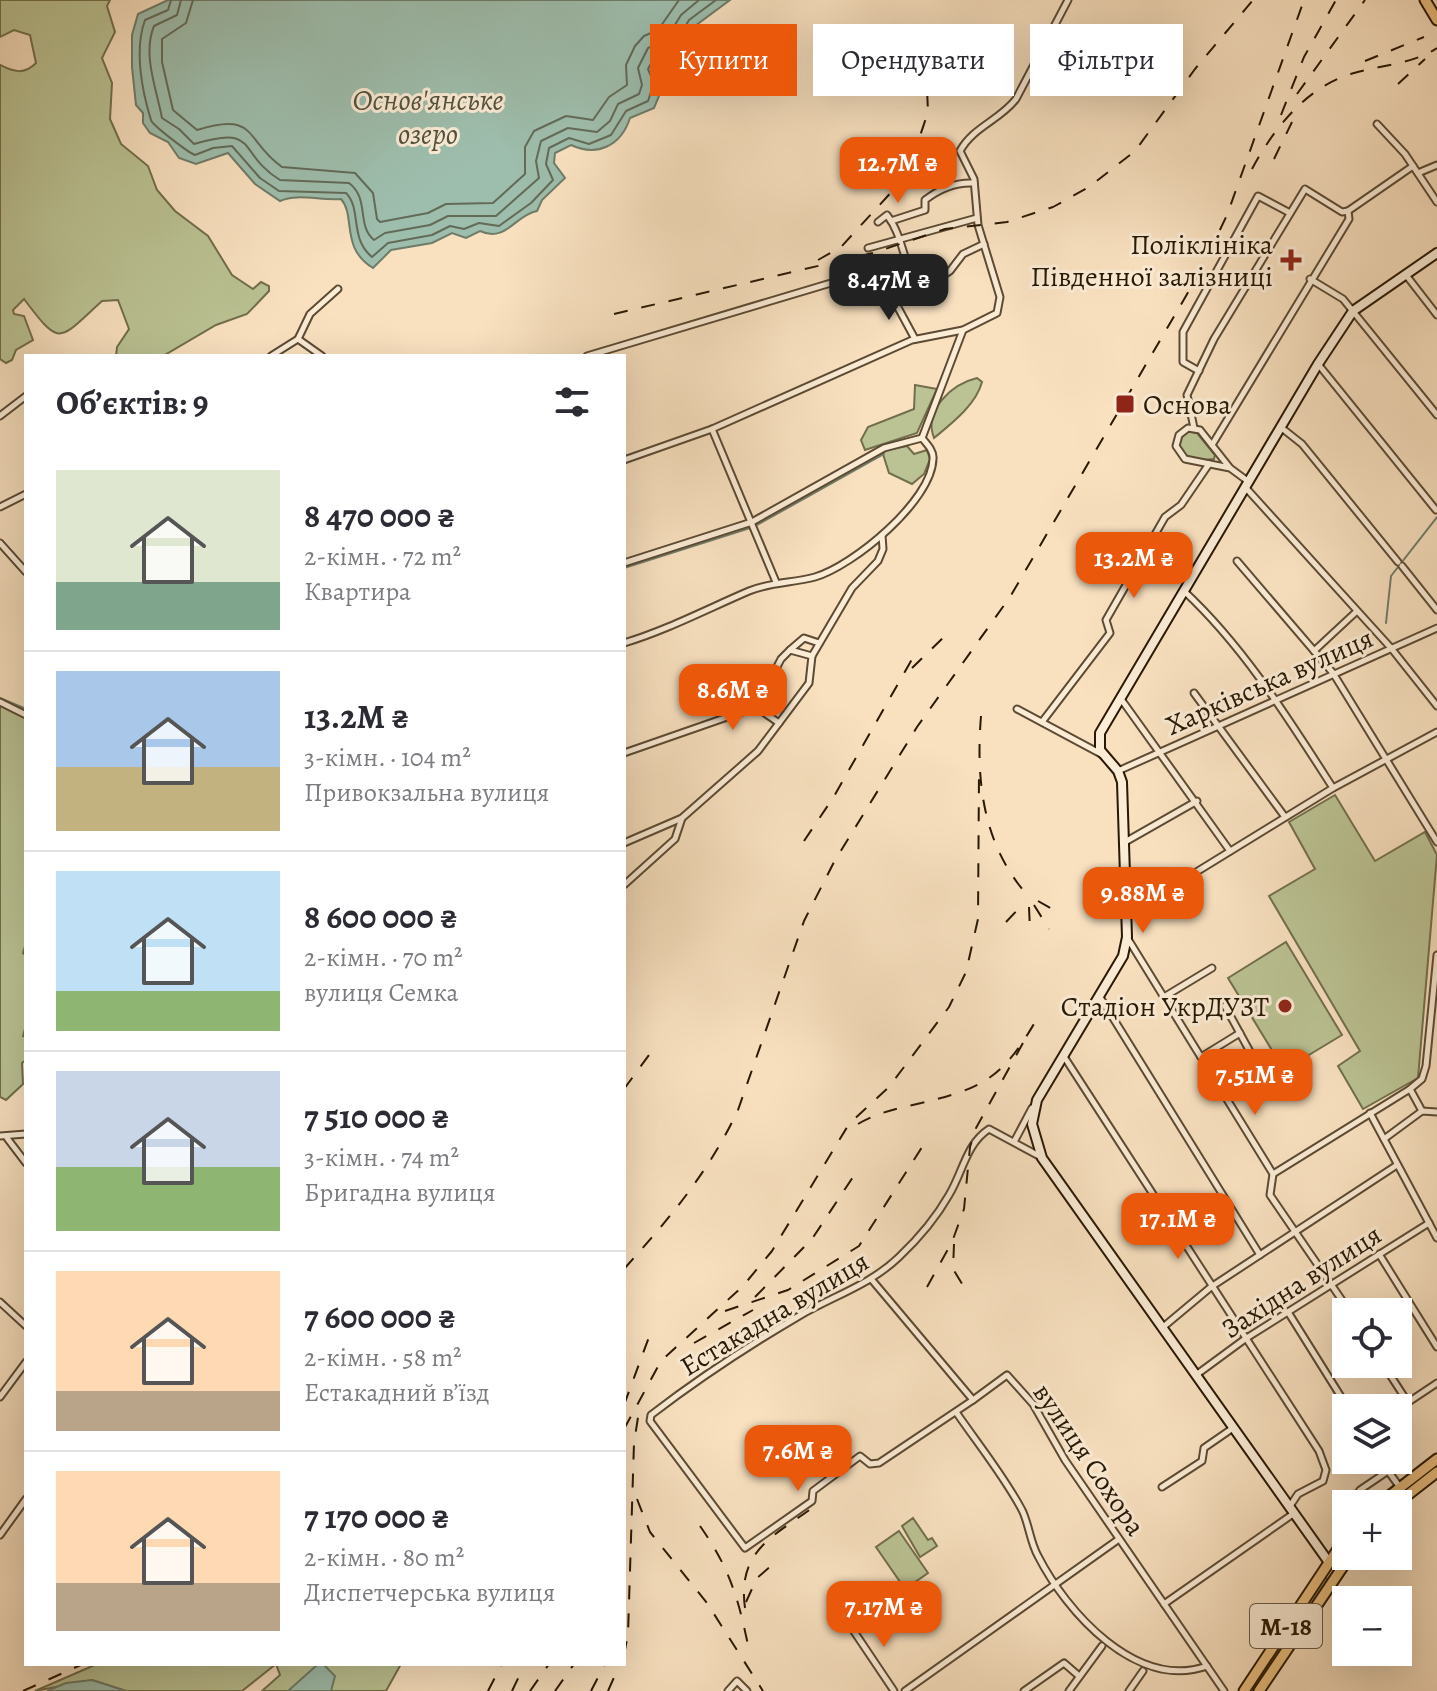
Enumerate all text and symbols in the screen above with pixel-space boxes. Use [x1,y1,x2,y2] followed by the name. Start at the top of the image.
[650,24,797,96] chip: Купити
[813,24,1014,96] chip: Орендувати
[1030,24,1183,96] chip: Фільтри
[353,80,504,154] water label: Основ'янське озеро
[824,137,972,205] pin: 12.7M ₴
[858,145,938,180] text: 12.7M ₴
[1031,226,1273,296] place label: Поліклініка Південної залізниці
[1280,249,1302,271] marker: Поліклініка Південної залізниці
[815,254,963,322] pin: 8.47M ₴
[847,262,931,297] text: 8.47M ₴
[56,379,209,426] text: Об’єктів: 9
[550,380,594,424] icon: filters
[1143,386,1231,424] place label: Основа
[1114,393,1136,415] marker: Основа
[304,492,455,539] text: 8 470 000 ₴
[120,502,216,598] icon: home
[1060,532,1208,600] pin: 13.2M ₴
[304,539,461,574] text: 2-кімн. · 72 m²
[1094,540,1174,575] text: 13.2M ₴
[304,574,411,609] text: Квартира
[1160,619,1379,745] street label: Харківська вулиця
[668,664,798,732] pin: 8.6M ₴
[697,672,769,707] text: 8.6M ₴
[304,693,409,740] text: 13.2M ₴
[120,703,216,799] icon: home
[304,740,471,775] text: 3-кімн. · 104 m²
[304,775,549,810] text: Привокзальна вулиця
[1069,867,1217,935] pin: 9.88M ₴
[1101,875,1185,910] text: 9.88M ₴
[304,893,458,940] text: 8 600 000 ₴
[120,903,216,999] icon: home
[304,940,463,975] text: 2-кімн. · 70 m²
[304,975,458,1010] text: вулиця Семка
[1061,988,1269,1026] place label: Стадіон УкрДУЗТ
[1276,997,1294,1015] marker: Стадіон УкрДУЗТ
[1181,1049,1329,1117] pin: 7.51M ₴
[1215,1057,1295,1092] text: 7.51M ₴
[304,1093,450,1140] text: 7 510 000 ₴
[120,1103,216,1199] icon: home
[304,1140,459,1175] text: 3-кімн. · 74 m²
[304,1175,496,1210] text: Бригадна вулиця
[1104,1193,1252,1261] pin: 17.1M ₴
[1139,1201,1217,1236] text: 17.1M ₴
[1214,1216,1389,1348] street label: Західна вулиця
[673,1242,876,1385] street label: Естакадна вулиця
[304,1293,456,1340] text: 7 600 000 ₴
[1332,1298,1412,1666] map controls
[1332,1298,1412,1378] button: locate
[120,1303,216,1399] icon: home
[304,1340,462,1375] text: 2-кімн. · 58 m²
[304,1375,490,1410] text: Естакадний в’їзд
[1024,1376,1154,1543] street label: вулиця Сохора
[1332,1394,1412,1474] button: layers
[733,1425,863,1493] pin: 7.6M ₴
[763,1433,833,1468] text: 7.6M ₴
[1332,1490,1412,1570] button: +
[304,1493,450,1540] text: 7 170 000 ₴
[120,1503,216,1599] icon: home
[304,1540,464,1575] text: 2-кімн. · 80 m²
[304,1575,555,1610] text: Диспетчерська вулиця
[810,1581,958,1649] pin: 7.17M ₴
[1332,1586,1412,1666] button: −
[844,1589,924,1624] text: 7.17M ₴
[1250,1604,1322,1648] road number: М-18

